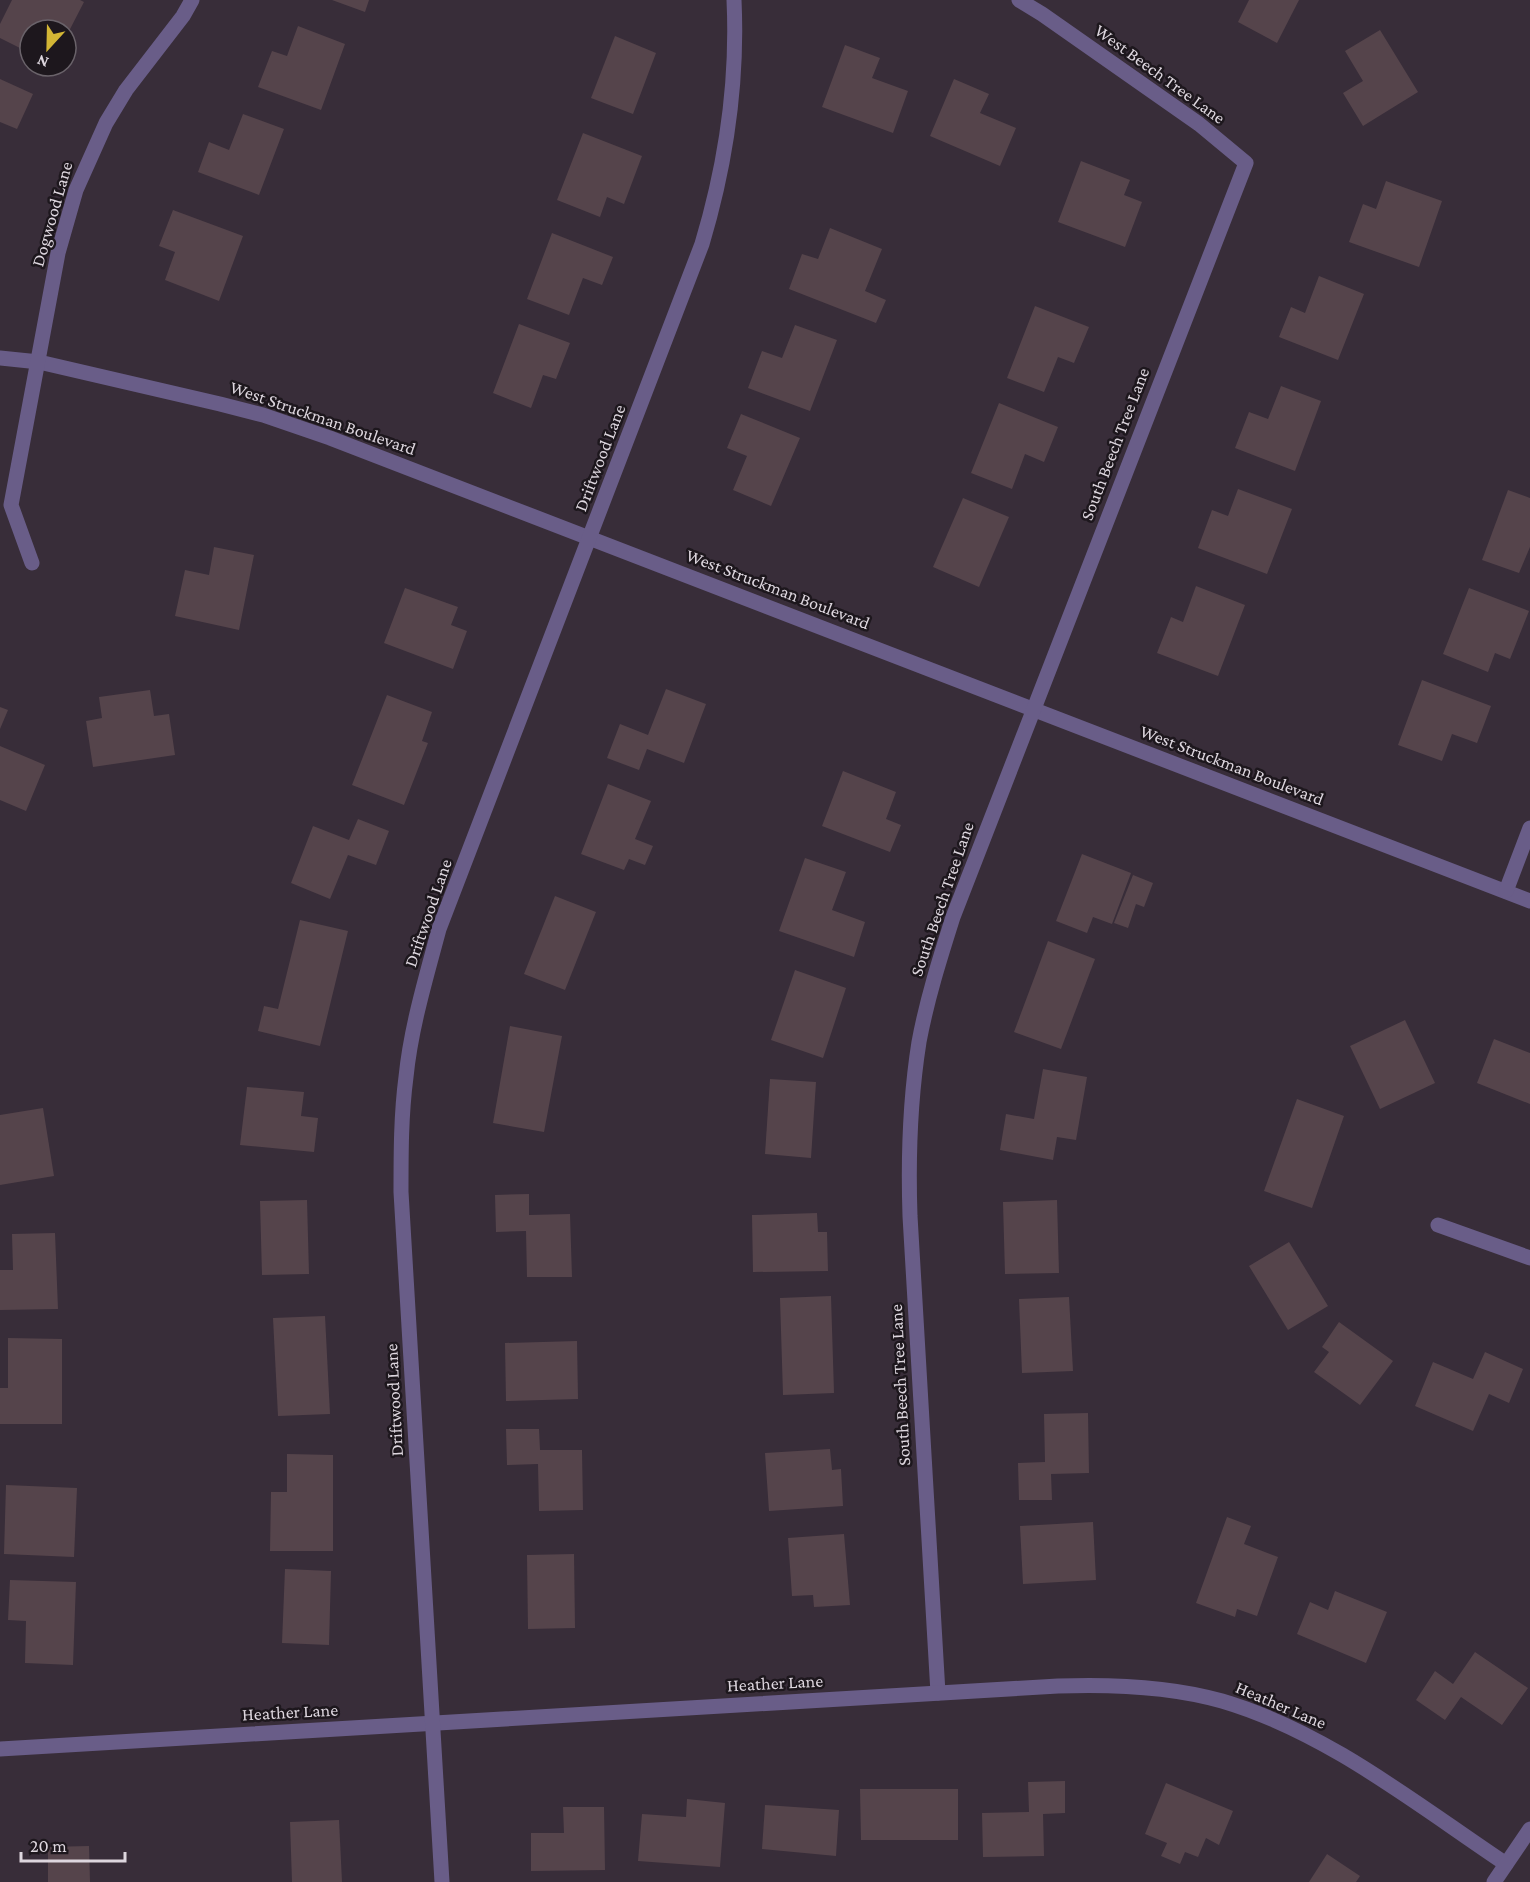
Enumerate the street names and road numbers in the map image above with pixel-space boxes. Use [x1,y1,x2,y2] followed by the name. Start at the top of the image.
[1091,20,1229,128] street label: West Beech Tree Lane
[27,159,77,269] street label: Dogwood Lane
[1077,365,1153,523] street label: South Beech Tree Lane
[227,377,419,459] street label: West Struckman Boulevard
[570,402,630,514] street label: Driftwood Lane
[683,545,873,633] street label: West Struckman Boulevard
[1137,721,1327,809] street label: West Struckman Boulevard
[906,819,978,979] street label: South Beech Tree Lane
[400,856,456,970] street label: Driftwood Lane
[886,1304,914,1466] street label: South Beech Tree Lane
[381,1343,407,1457] street label: Driftwood Lane
[726,1670,824,1696] street label: Heather Lane
[1233,1677,1329,1733] street label: Heather Lane
[241,1699,339,1725] street label: Heather Lane

